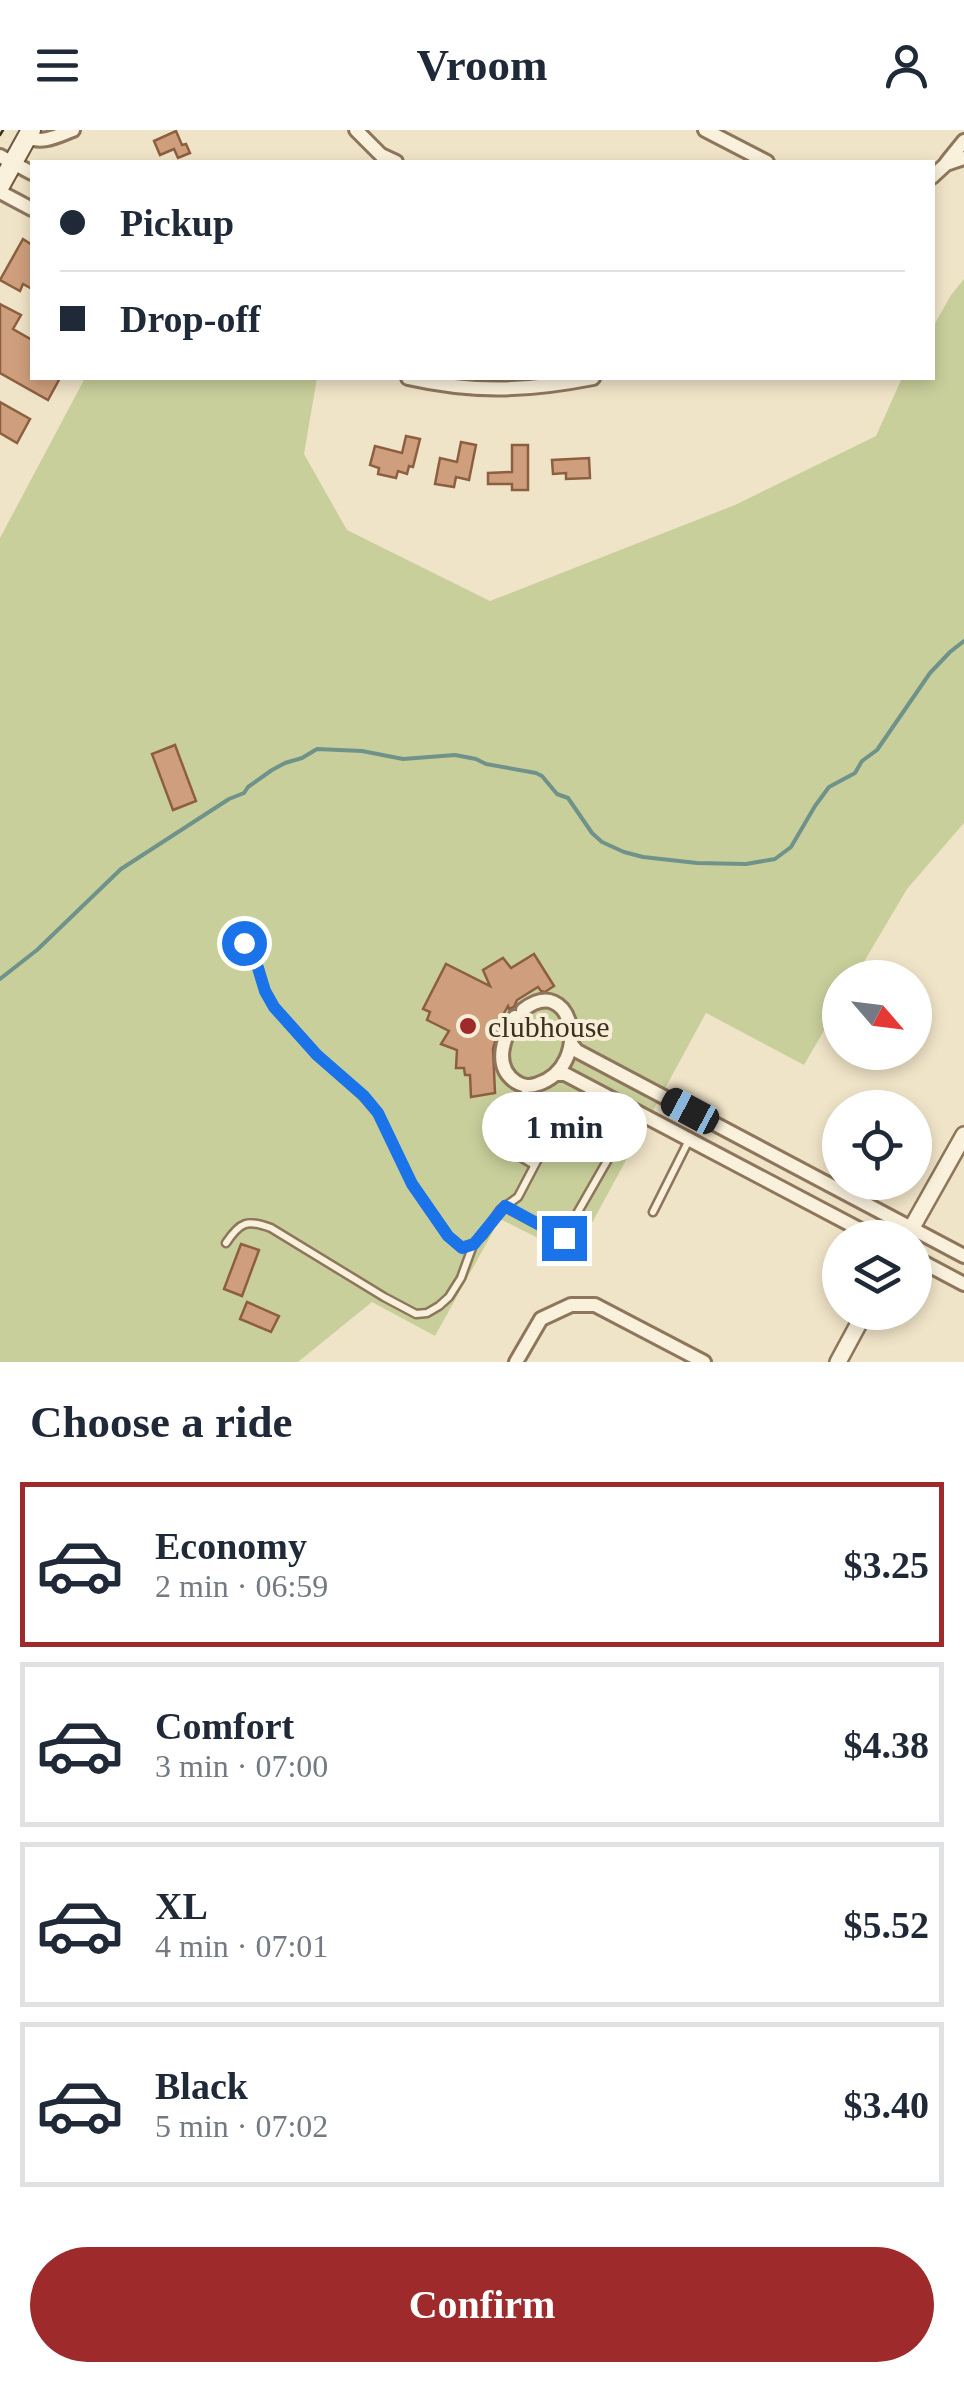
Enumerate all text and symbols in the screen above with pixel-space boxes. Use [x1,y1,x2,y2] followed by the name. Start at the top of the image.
[30,38,85,93] icon: menu
[879,38,934,93] icon: person
[417,40,547,90] text: Vroom
[120,202,234,244] text: Pickup
[120,298,261,340] text: Drop-off
[222,921,267,966] route start
[822,960,932,1070] north arrow
[822,960,932,1330] map controls
[488,1010,610,1043] place label: clubhouse
[457,1015,479,1037] marker: clubhouse
[656,1084,724,1138] car
[822,1090,932,1200] button: locate
[482,1093,646,1163] callout: 1 min
[526,1109,603,1145] text: 1 min
[542,1216,587,1261] route end
[822,1220,932,1330] button: layers
[30,1397,293,1447] text: Choose a ride
[35,1520,125,1610] icon: car
[155,1525,307,1567] text: Economy
[844,1544,929,1586] text: $3.25
[155,1568,328,1604] text: 2 min · 06:59
[35,1700,125,1790] icon: car
[155,1705,294,1747] text: Comfort
[844,1724,929,1766] text: $4.38
[155,1748,328,1784] text: 3 min · 07:00
[35,1880,125,1970] icon: car
[155,1885,208,1927] text: XL
[844,1904,929,1946] text: $5.52
[155,1928,328,1964] text: 4 min · 07:01
[35,2060,125,2150] icon: car
[155,2065,248,2107] text: Black
[844,2084,929,2126] text: $3.40
[155,2108,328,2144] text: 5 min · 07:02
[30,2247,934,2362] button: Confirm

